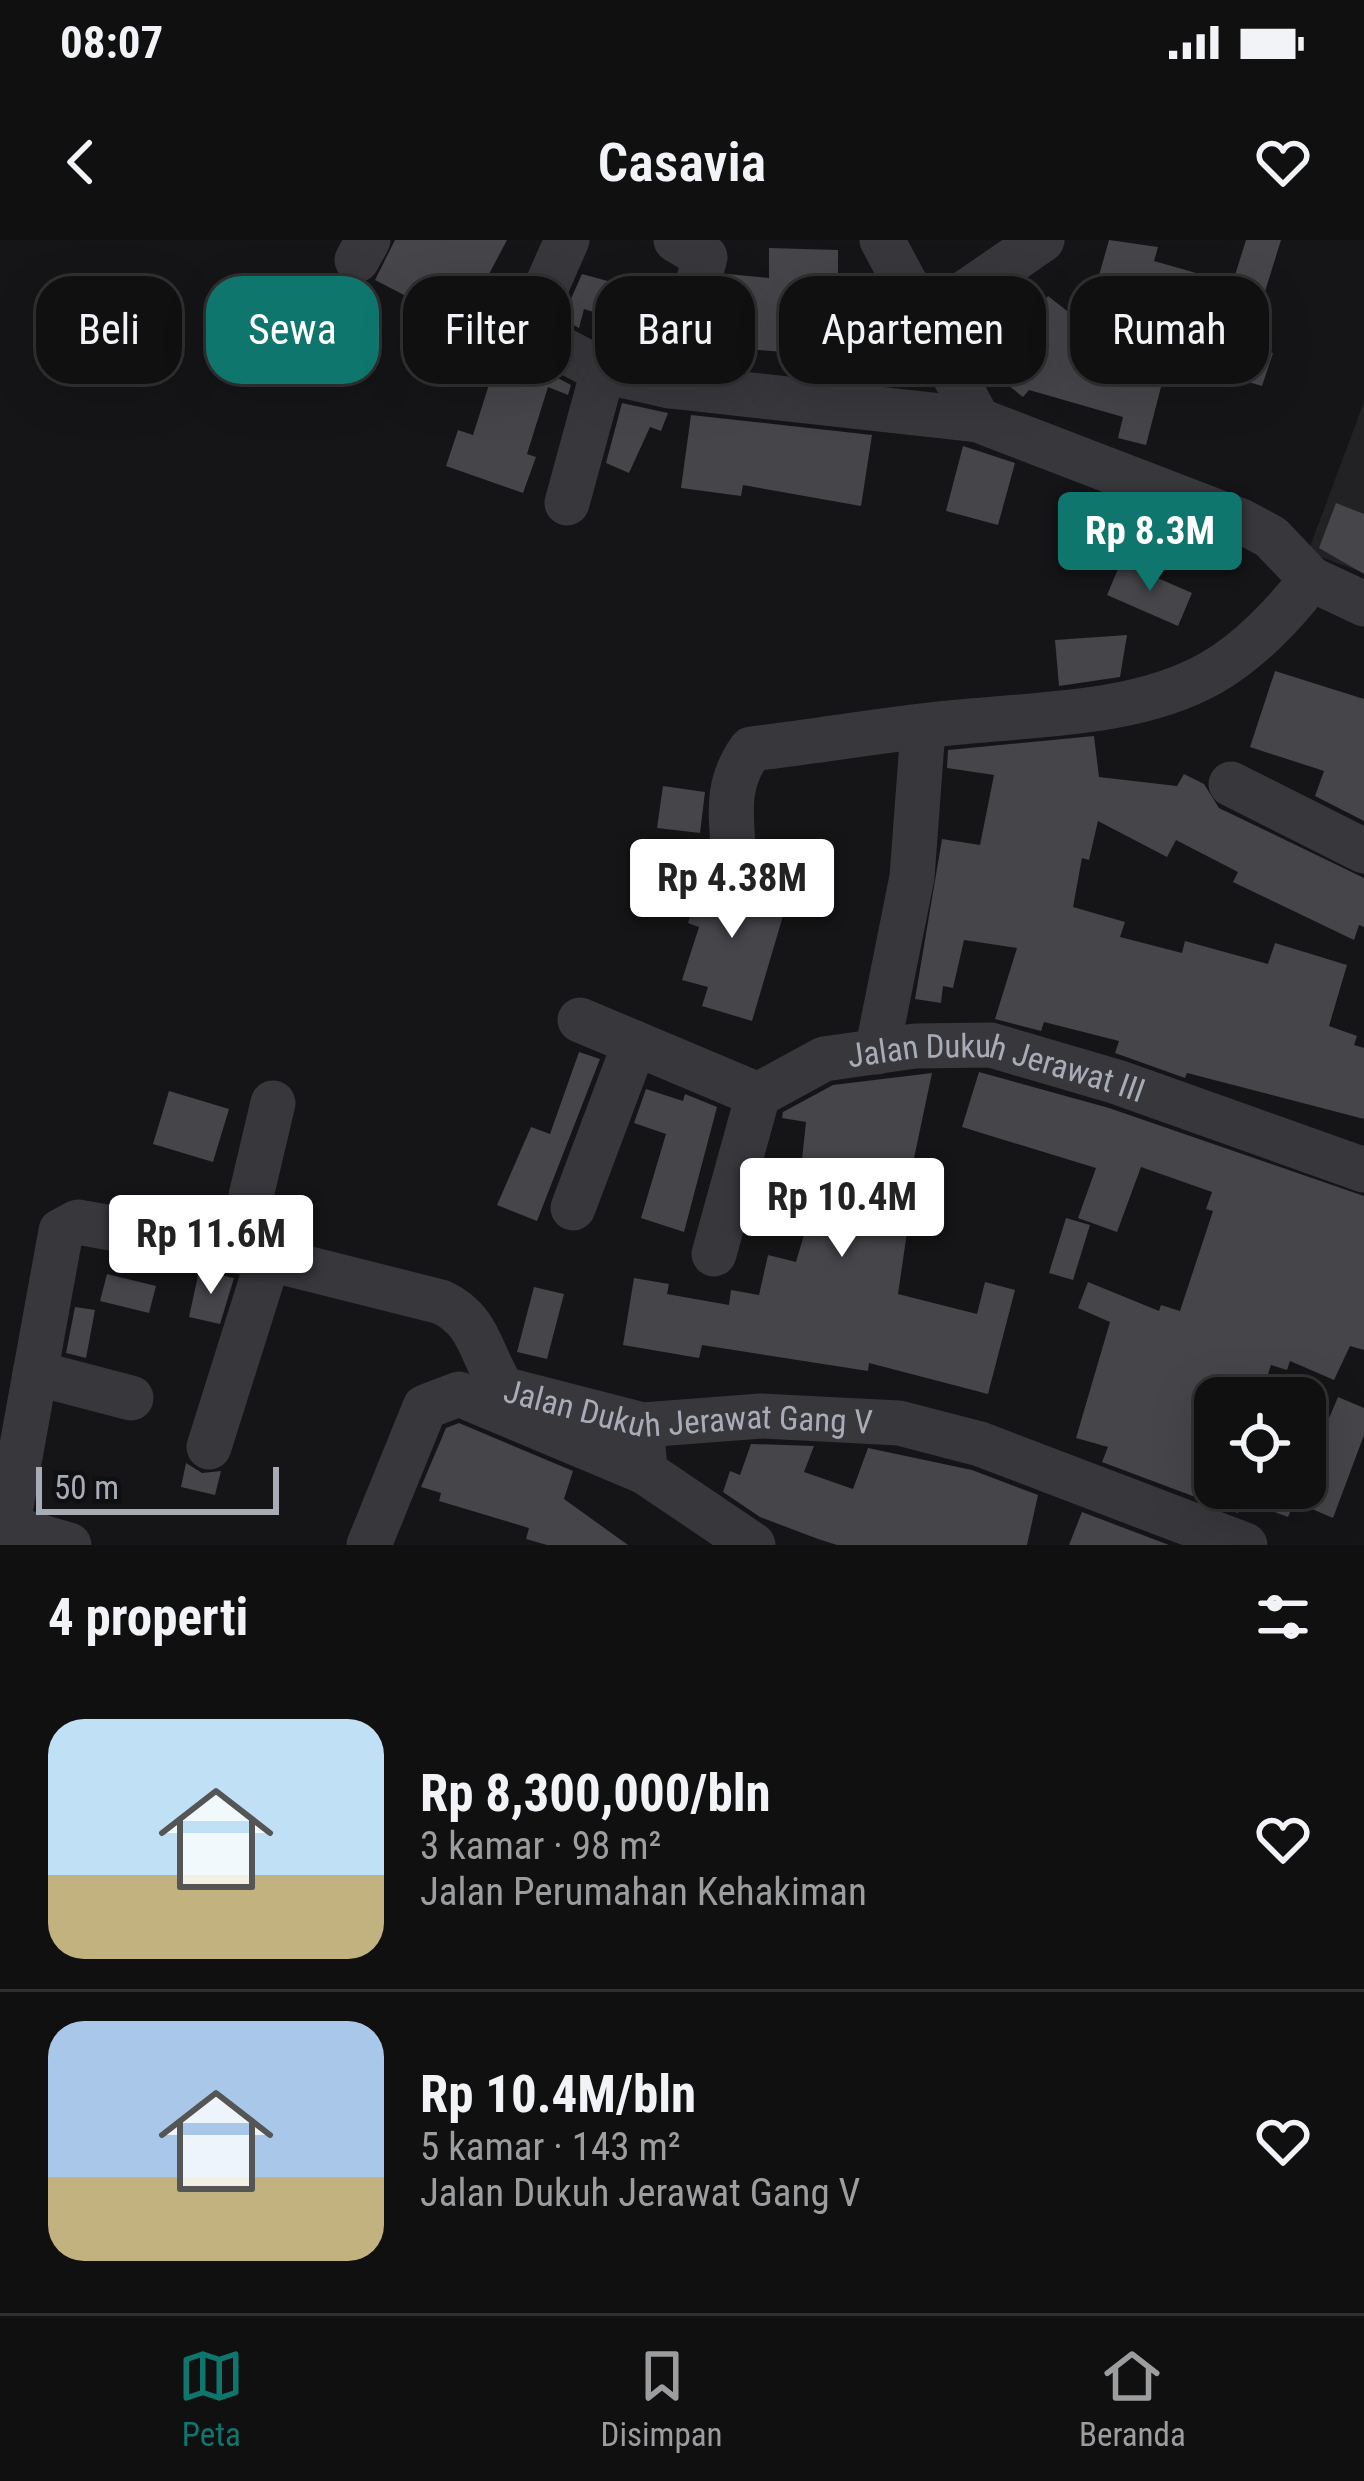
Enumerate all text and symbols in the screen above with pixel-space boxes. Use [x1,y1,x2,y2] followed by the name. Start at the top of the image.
[60,16,163,69] text: 08:07
[48,129,114,195] icon: back
[1250,129,1316,195] icon: heart
[598,131,766,194] text: Casavia
[36,276,182,384] chip: Beli
[206,276,379,384] chip: Sewa
[403,276,571,384] chip: Filter
[595,276,755,384] chip: Baru
[779,276,1046,384] chip: Apartemen
[1070,276,1269,384] chip: Rumah
[1039,492,1261,594] pin: Rp 8.3M
[1085,508,1215,554] text: Rp 8.3M
[608,839,856,941] pin: Rp 4.38M
[657,855,807,901] text: Rp 4.38M
[845,1026,1150,1110] street label: Jalan Dukuh Jerawat III
[718,1158,966,1260] pin: Rp 10.4M
[767,1174,917,1220] text: Rp 10.4M
[87,1195,335,1297] pin: Rp 11.6M
[136,1211,286,1257] text: Rp 11.6M
[500,1371,874,1445] street label: Jalan Dukuh Jerawat Gang V
[1194,1377,1326,1509] map controls
[1194,1377,1326,1509] button: locate
[36,1461,279,1514] scale bar
[54,1468,119,1507] text: 50 m
[1250,1584,1316,1650] icon: filters
[48,1588,248,1647] text: 4 properti
[420,1764,771,1823] text: Rp 8,300,000/bln
[144,1767,288,1911] icon: home
[1250,1806,1316,1872] icon: heart
[420,1823,661,1869] text: 3 kamar · 98 m²
[420,1869,867,1915] text: Jalan Perumahan Kehakiman
[420,2065,696,2124] text: Rp 10.4M/bln
[144,2069,288,2213] icon: home
[1250,2108,1316,2174] icon: heart
[420,2124,681,2170] text: 5 kamar · 143 m²
[420,2170,860,2216] text: Jalan Dukuh Jerawat Gang V
[178,2343,244,2454] tab: Peta
[601,2343,723,2454] tab: Disimpan
[1079,2343,1186,2454] tab: Beranda

